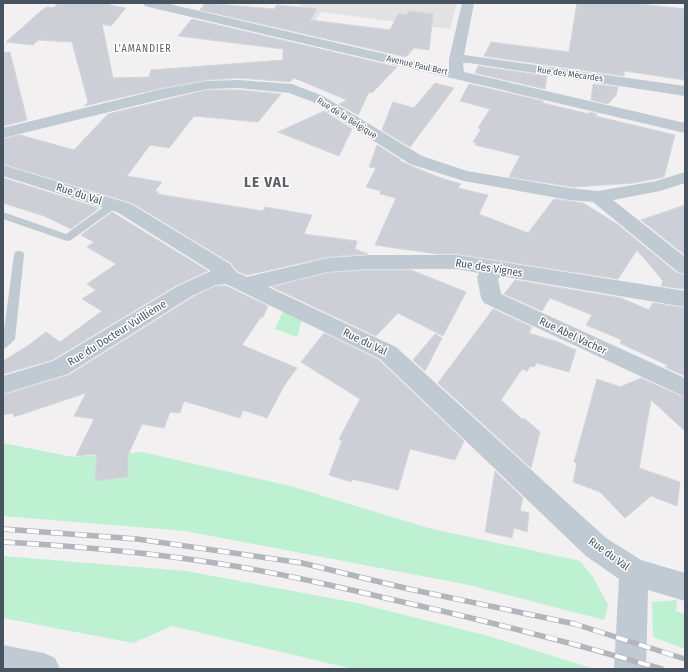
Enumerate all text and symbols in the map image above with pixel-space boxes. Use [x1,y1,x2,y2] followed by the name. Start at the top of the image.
[114,43,172,55] district label: L'AMANDIER
[385,53,449,77] street label: Avenue Paul Bert
[536,64,604,84] street label: Rue des Mécardes
[315,96,379,141] street label: Rue de la Belgique
[244,173,290,191] district label: LE VAL
[54,181,104,208] street label: Rue du Val
[454,256,524,280] street label: Rue des Vignes
[65,297,169,369] street label: Rue du Docteur Vuillième
[537,315,609,357] street label: Rue Abel Vacher
[341,326,389,358] street label: Rue du Val
[586,535,632,573] street label: Rue du Val

